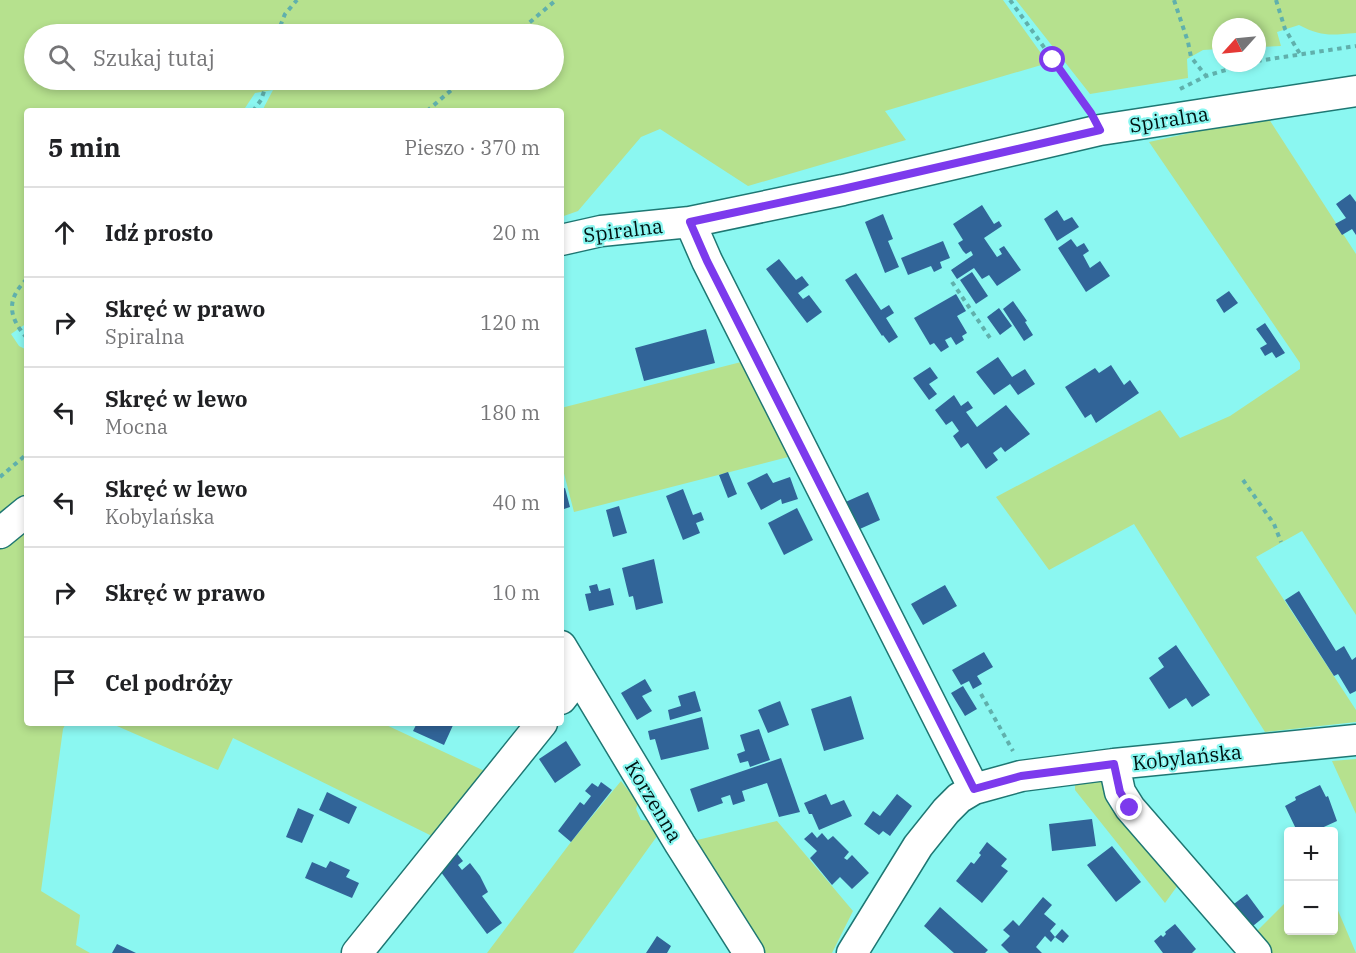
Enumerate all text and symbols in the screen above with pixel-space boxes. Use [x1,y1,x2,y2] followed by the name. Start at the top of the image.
[1212,18,1266,72] north arrow
[24,24,564,90] search box
[45,41,78,74] icon: search
[93,43,215,72] text: Szukaj tutaj
[1039,46,1065,72] route start
[1128,99,1211,139] street label: Spiralna
[48,130,121,164] text: 5 min
[404,134,540,161] text: Pieszo · 370 m
[582,212,664,248] street label: Spiralna
[48,216,81,249] icon: ahead
[105,218,213,247] text: Idź prosto
[492,219,540,246] text: 20 m
[105,294,265,323] text: Skręć w prawo
[48,306,81,339] icon: right
[480,309,540,336] text: 120 m
[105,323,185,350] text: Spiralna
[105,384,248,413] text: Skręć w lewo
[48,396,81,429] icon: left
[480,399,540,426] text: 180 m
[105,413,168,440] text: Mocna
[105,474,248,503] text: Skręć w lewo
[48,486,81,519] icon: left
[492,489,540,516] text: 40 m
[105,503,215,530] text: Kobylańska
[48,576,81,609] icon: right
[105,578,265,607] text: Skręć w prawo
[492,579,540,606] text: 10 m
[48,666,81,699] icon: arrive
[105,668,233,697] text: Cel podróży
[1131,738,1243,776] street label: Kobylańska
[619,755,689,847] street label: Korzenna
[1116,794,1142,820] route end
[1284,827,1338,935] map controls
[1284,827,1338,881] button: +
[1284,881,1338,935] button: −

